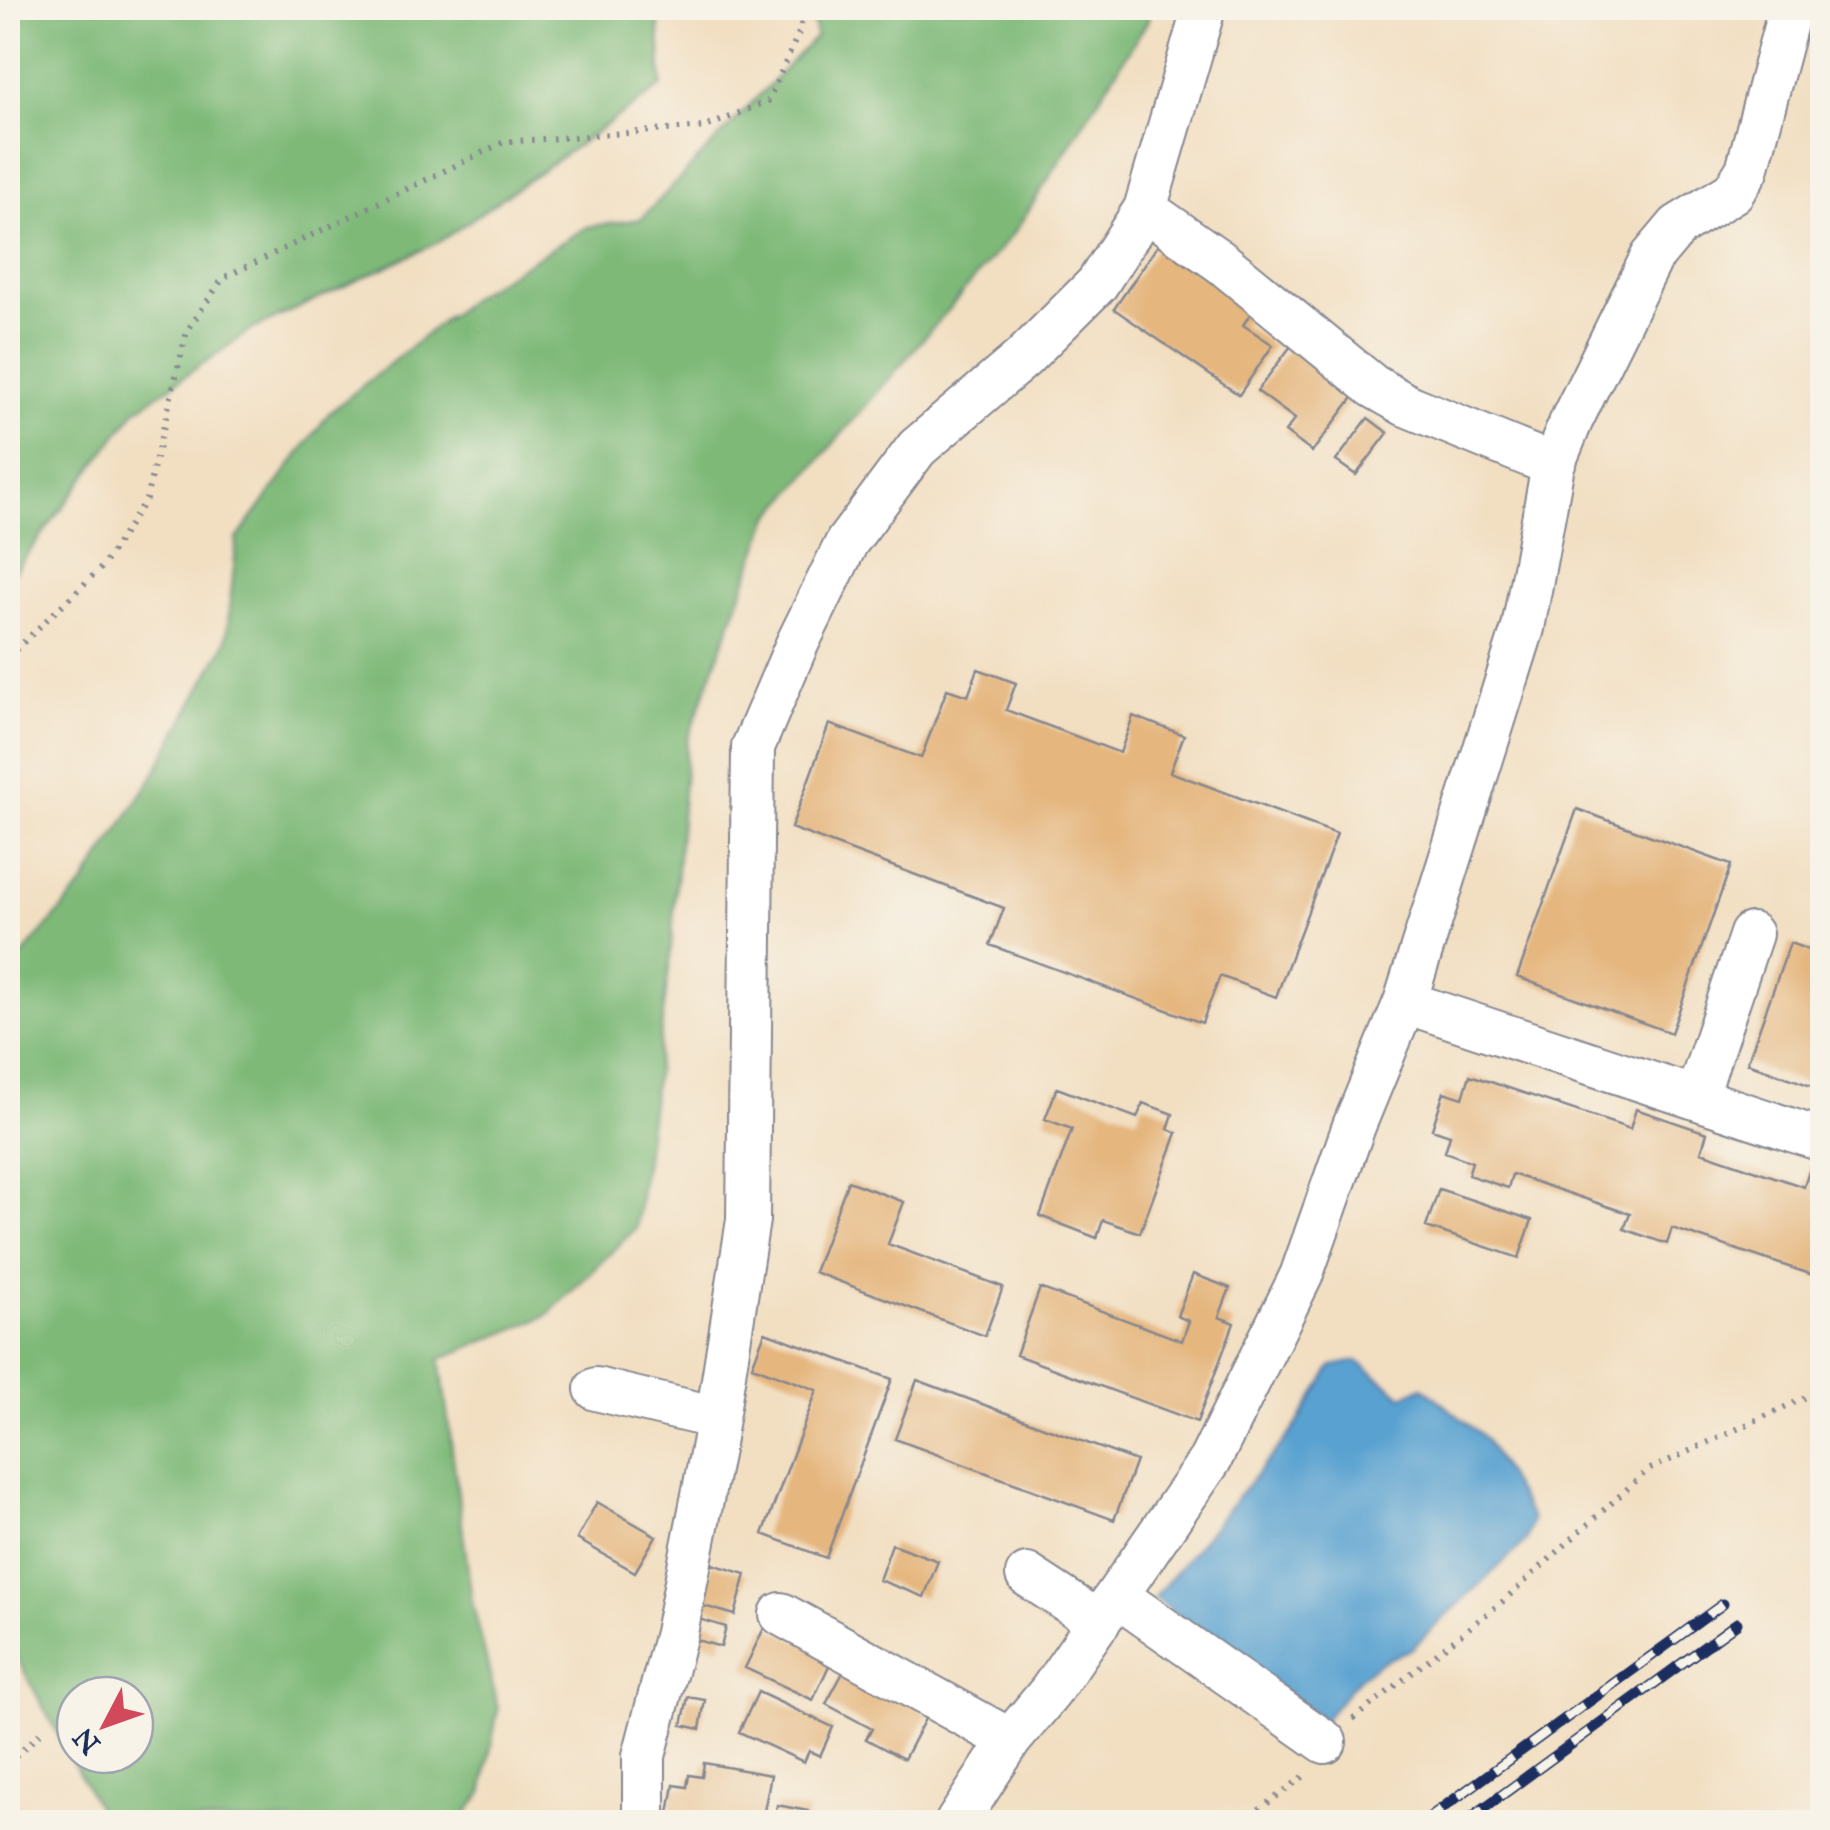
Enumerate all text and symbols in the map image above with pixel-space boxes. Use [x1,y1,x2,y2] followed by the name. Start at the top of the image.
[55,1675,155,1775] north arrow
[65,1720,108,1762] text: N

